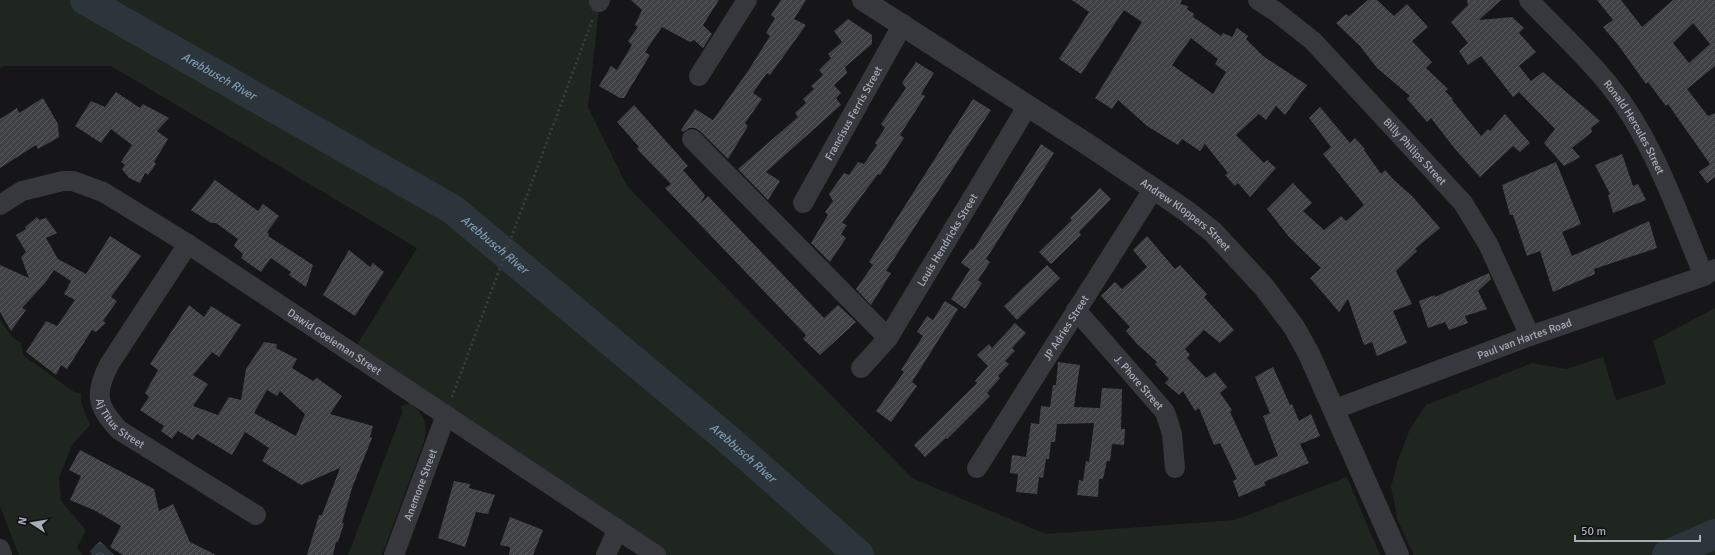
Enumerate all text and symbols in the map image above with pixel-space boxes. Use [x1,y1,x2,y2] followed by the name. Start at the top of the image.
[179,50,260,104] water label: Arebbusch River
[822,64,885,163] street label: Francisus Ferris Street
[1601,77,1667,177] street label: Ronald Hercules Street
[1381,115,1449,188] street label: Billy Philips Street
[1138,176,1233,254] street label: Andrew Kloppers Street
[915,191,981,289] street label: Louis Hendricks Street
[458,213,532,278] water label: Arebbusch River
[1041,293,1092,363] street label: JP Adries Street
[285,306,384,378] street label: Dawid Goeieman Street
[1475,316,1574,362] street label: Paul van Hartes Road
[1111,353,1166,413] street label: J. Phore Street
[93,397,147,451] street label: Aj Titus Street
[706,420,780,487] water label: Arebbusch River
[401,447,440,522] street label: Anemone Street
[12,503,52,543] north arrow
[16,516,30,526] text: N
[1575,517,1700,543] scale bar
[1581,524,1606,539] text: 50 m

